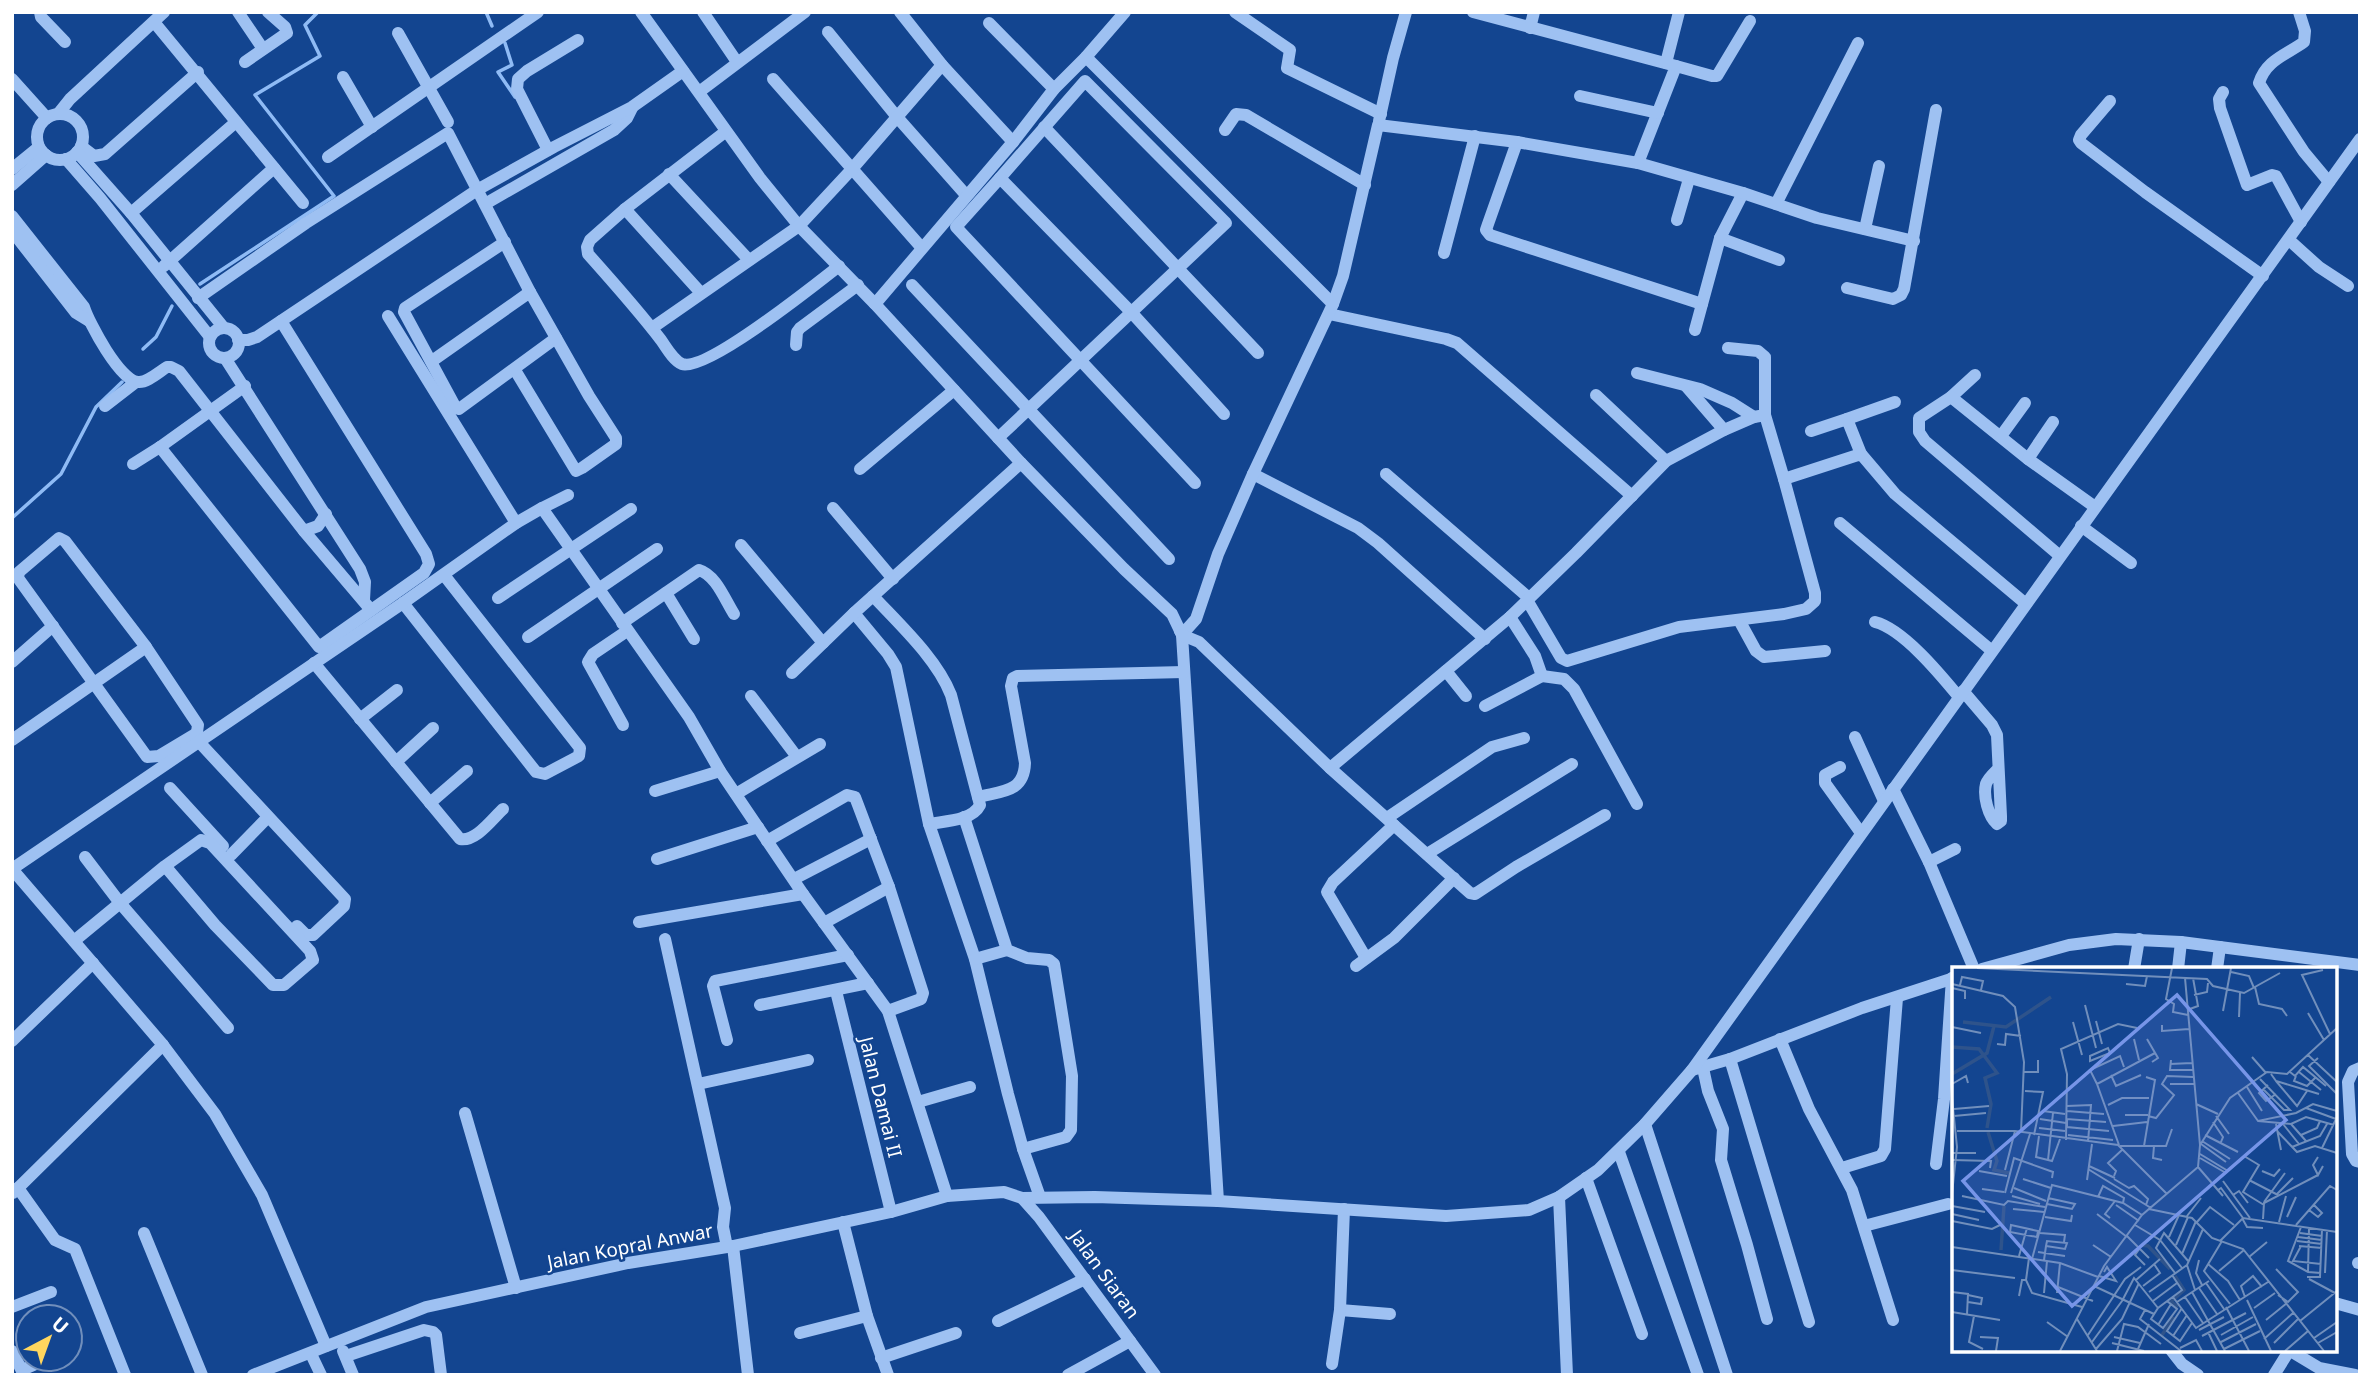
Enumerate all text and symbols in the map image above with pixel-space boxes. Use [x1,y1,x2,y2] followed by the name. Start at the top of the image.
[1952,967,2337,1352] inset map
[853,1032,909,1160] street label: Jalan Damai II
[543,1217,715,1275] street label: Jalan Kopral Anwar
[1063,1223,1146,1324] street label: Jalan Siaran
[14,1303,84,1373] north arrow
[46,1311,74,1340] text: U

